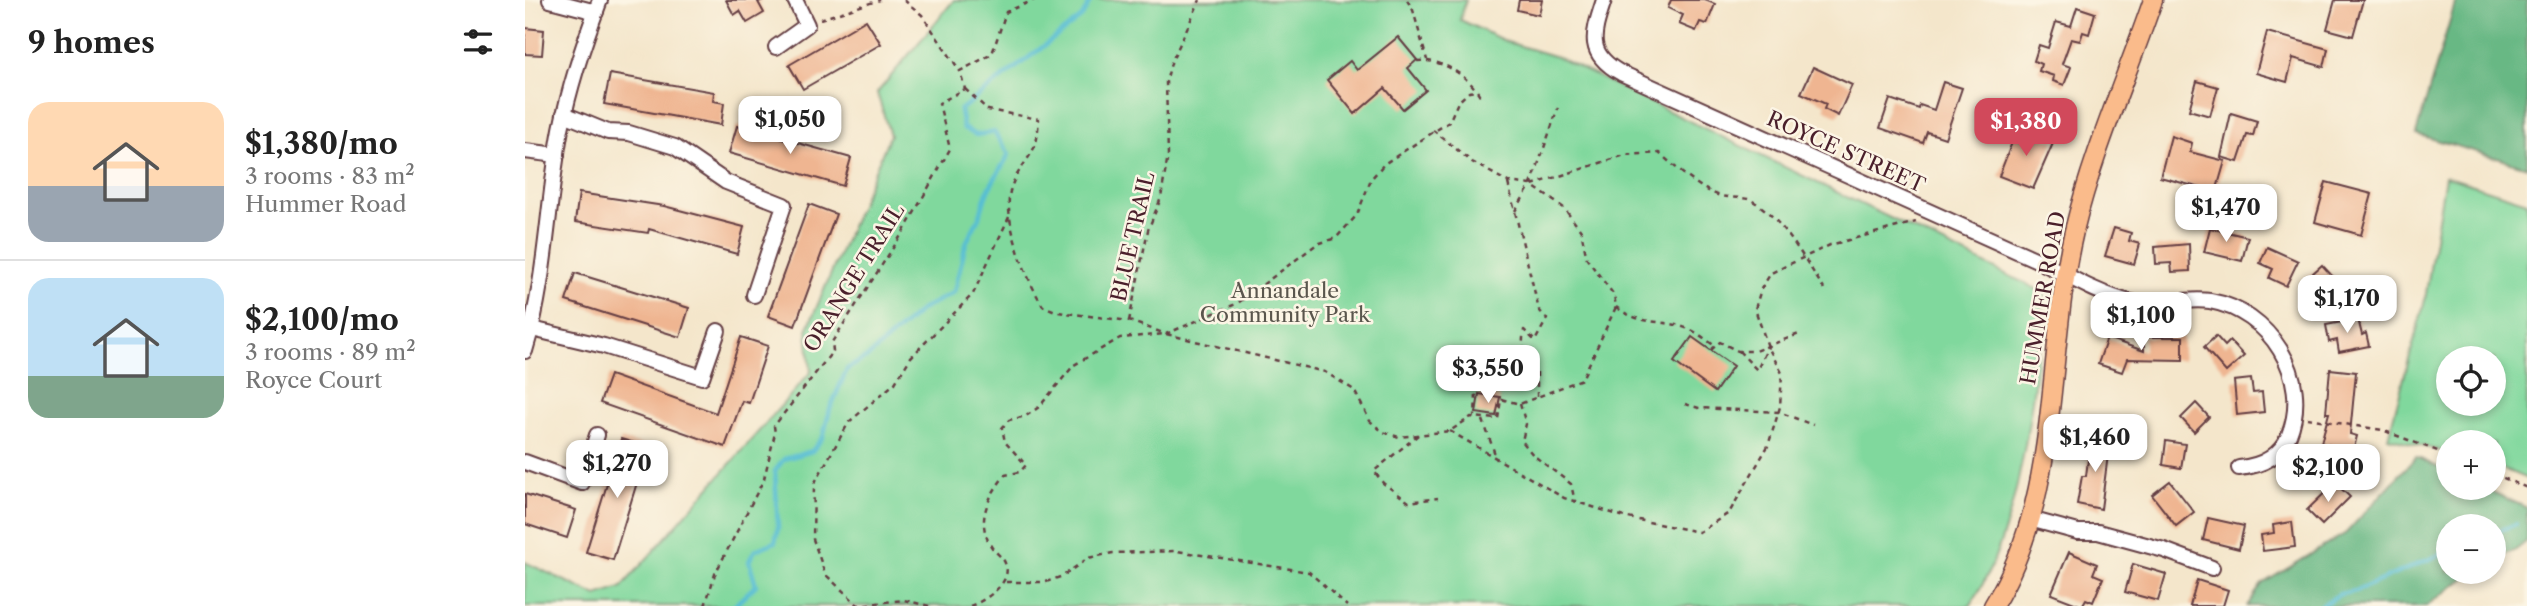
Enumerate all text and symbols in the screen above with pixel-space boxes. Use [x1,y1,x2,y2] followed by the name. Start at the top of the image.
[459,23,497,61] icon: filters
[28,24,155,61] text: 9 homes
[733,96,847,156] pin: $1,050
[1969,99,2083,158] pin: $1,380
[754,105,826,133] text: $1,050
[1763,105,1929,198] street label: ROYCE STREET
[1990,107,2062,135] text: $1,380
[245,125,398,162] text: $1,380/mo
[84,130,168,214] icon: home
[245,162,415,190] text: 3 rooms · 83 m²
[1105,169,1160,304] street label: BLUE TRAIL
[2169,184,2283,244] pin: $1,470
[245,190,406,218] text: Hummer Road
[2191,193,2261,221] text: $1,470
[798,199,909,356] street label: ORANGE TRAIL
[2015,209,2070,387] street label: HUMMER ROAD
[2290,276,2404,335] pin: $1,170
[1200,278,1371,327] park label: Annandale Community Park
[2314,284,2380,312] text: $1,170
[2084,292,2198,352] pin: $1,100
[245,301,399,338] text: $2,100/mo
[2107,301,2175,329] text: $1,100
[84,306,168,390] icon: home
[245,338,416,366] text: 3 rooms · 89 m²
[1431,346,1545,405] pin: $3,550
[2436,346,2506,584] map controls
[2436,346,2506,416] button: locate
[1452,354,1524,382] text: $3,550
[245,366,382,394] text: Royce Court
[2038,414,2152,474] pin: $1,460
[2059,423,2131,451] text: $1,460
[2436,430,2506,500] button: +
[560,440,674,500] pin: $1,270
[2271,444,2385,504] pin: $2,100
[582,449,652,477] text: $1,270
[2292,453,2364,481] text: $2,100
[2436,514,2506,584] button: −

